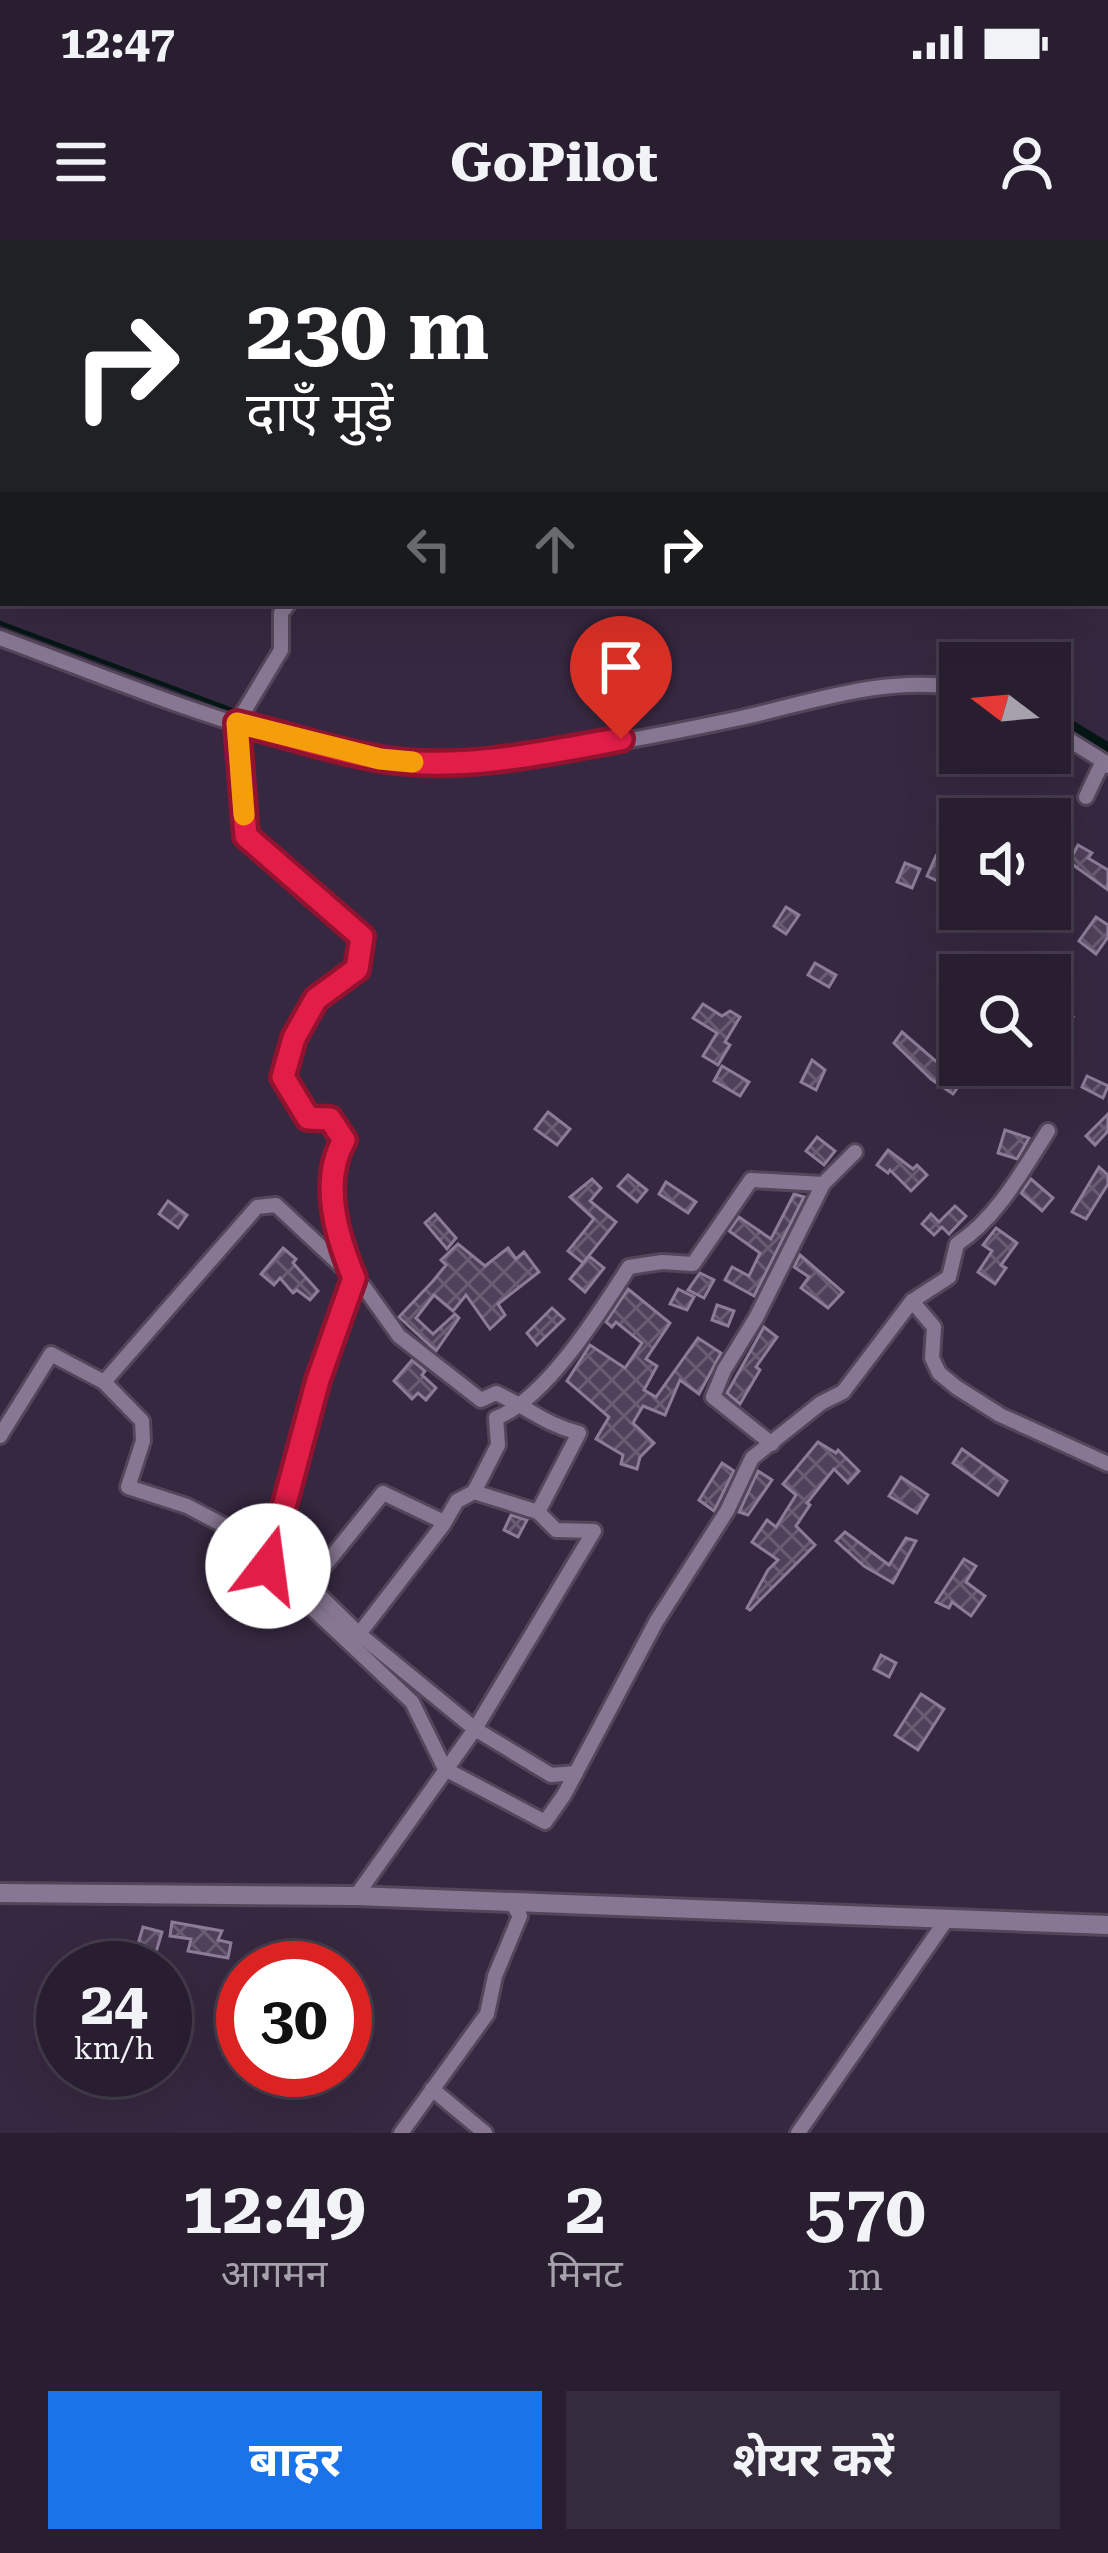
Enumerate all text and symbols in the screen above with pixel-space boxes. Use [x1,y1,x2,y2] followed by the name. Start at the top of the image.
[60,16,175,69] text: 12:47
[48,129,114,195] icon: menu
[994,129,1060,195] icon: person
[450,131,658,194] text: GoPilot
[246,281,489,379] text: 230 m
[48,288,204,444] icon: right
[246,381,393,444] text: दाएँ मुड़ें
[396,516,462,582] icon: left
[522,516,588,582] icon: ahead
[648,516,714,582] icon: right
[570,616,672,739] pin
[588,634,654,700] icon: arrive
[939,642,1071,774] north arrow
[939,642,1071,1086] map controls
[939,798,1071,930] button: sound
[939,954,1071,1086] button: search
[205,1503,331,1629] position arrow
[216,1941,372,2097] speed limit sign: 30
[80,1968,148,2039] text: 24
[74,2031,154,2066] text: km/h
[182,2166,366,2251] text: 12:49
[565,2166,606,2251] text: 2
[805,2169,926,2254] text: 570
[221,2251,327,2297] text: आगमन
[548,2251,623,2297] text: मिनट
[848,2254,883,2300] text: m
[48,2391,542,2529] button: बाहर
[566,2391,1060,2529] button: शेयर करें

